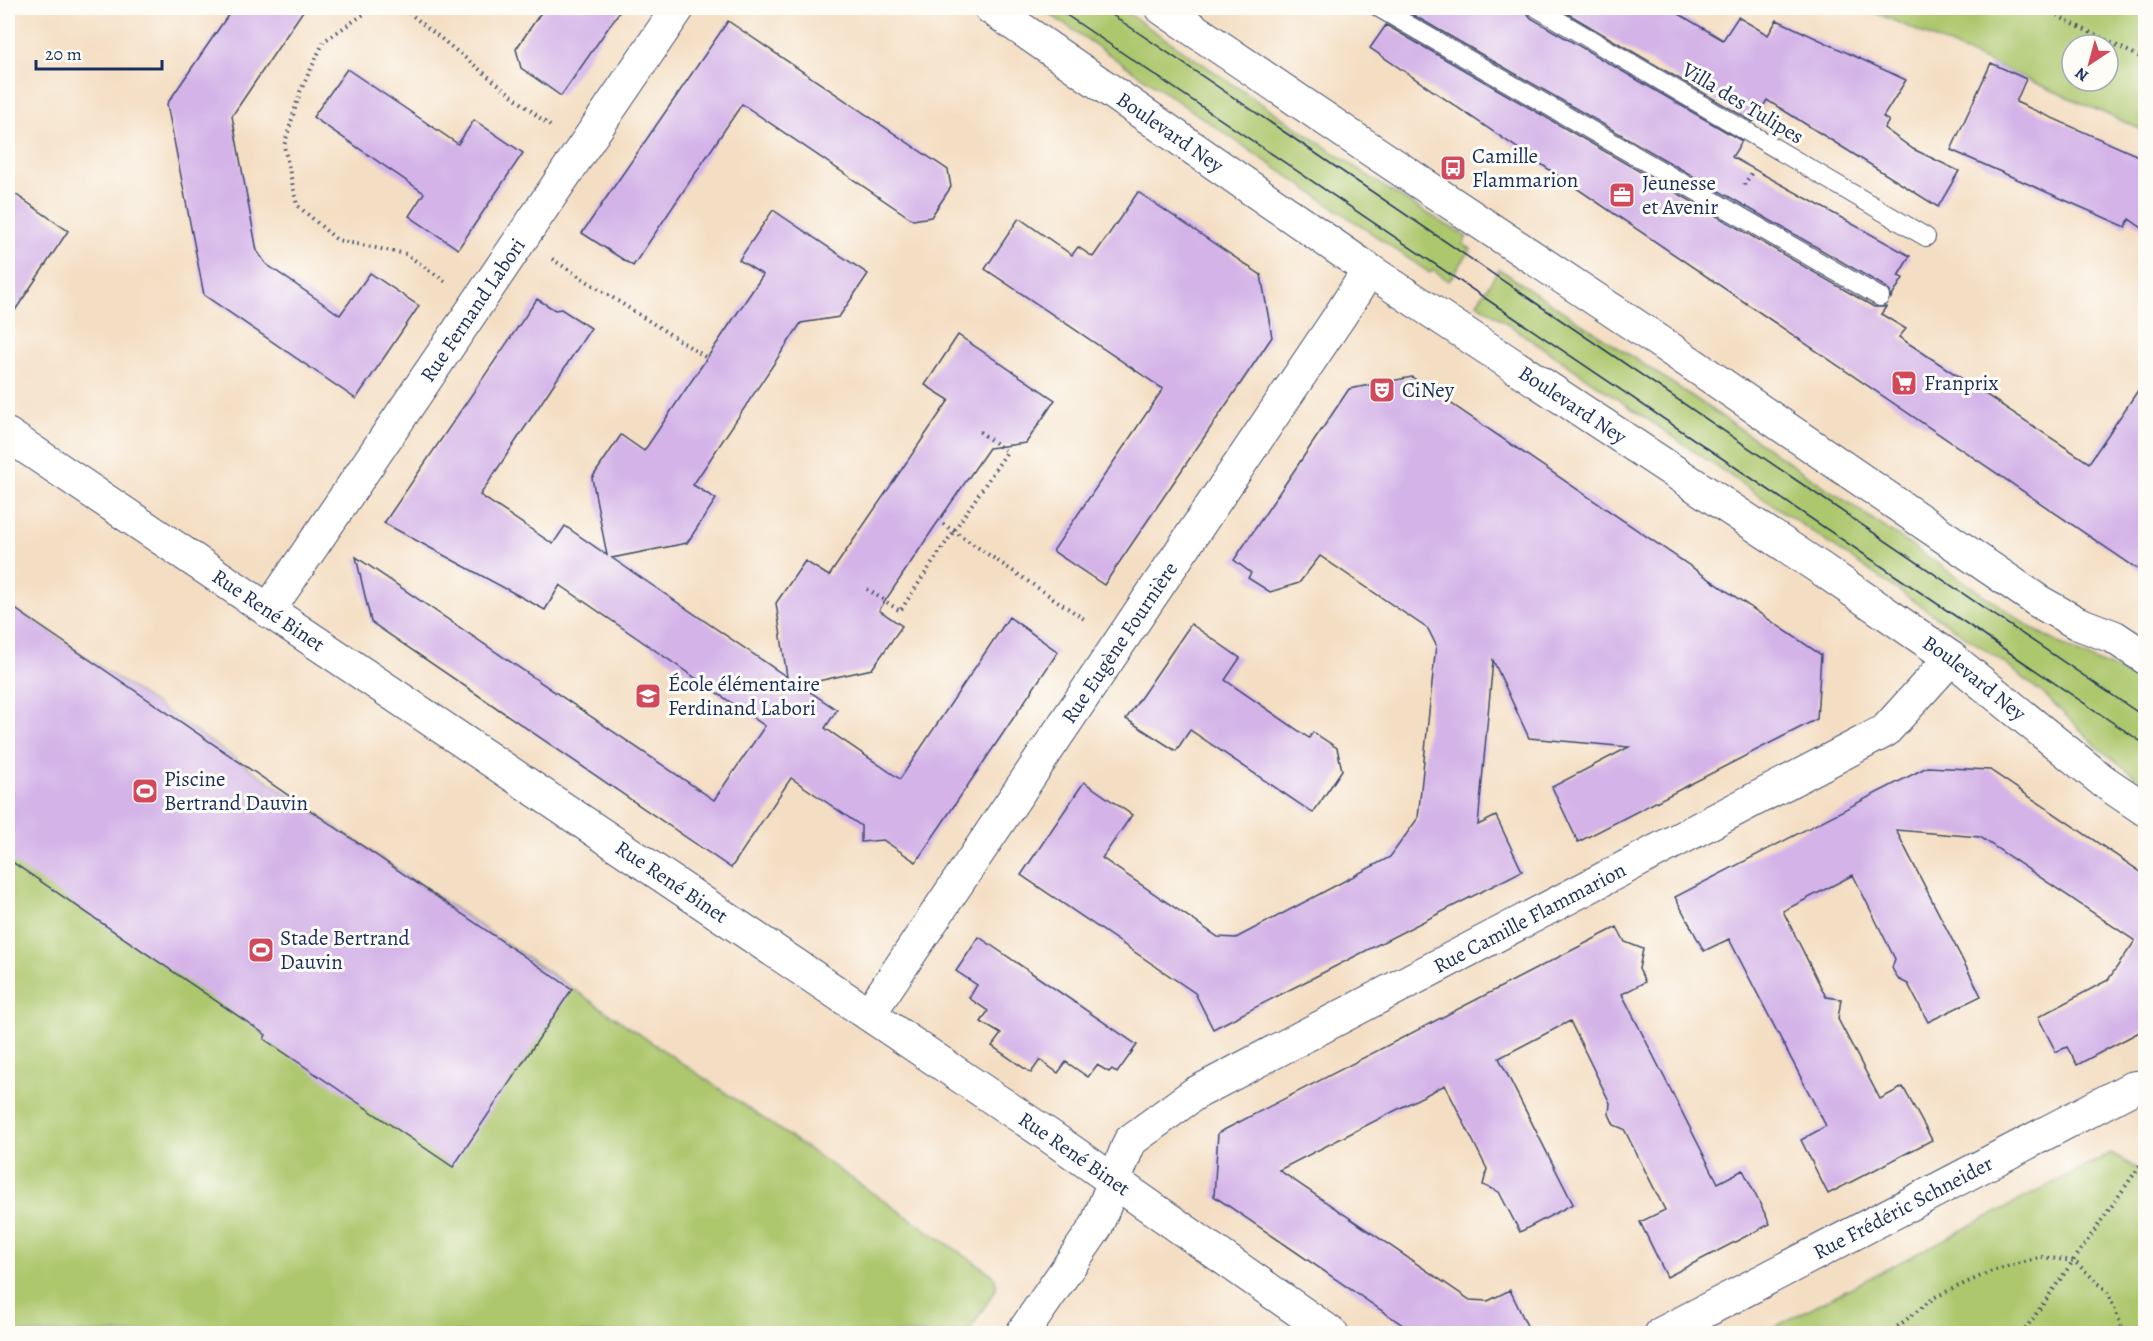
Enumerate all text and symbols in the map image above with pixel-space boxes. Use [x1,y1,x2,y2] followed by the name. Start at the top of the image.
[36,33,162,71] scale bar
[2060,33,2120,93] north arrow
[45,42,82,66] text: 20 m
[1676,55,1809,150] street label: Villa des Tulipes
[2070,62,2093,87] text: N
[1111,85,1230,179] street label: Boulevard Ney
[1472,142,1578,194] place label: Camille Flammarion
[1438,153,1468,183] bus stop icon: Camille Flammarion
[1642,169,1718,221] place label: Jeunesse et Avenir
[1607,180,1637,210] office icon: Jeunesse et Avenir
[414,232,532,387] street label: Rue Fernand Labori
[1513,359,1633,451] street label: Boulevard Ney
[1889,368,1919,398] supermarket icon: Franprix
[1924,369,1999,397] place label: Franprix
[1367,375,1397,405] theatre icon: CiNey
[1402,376,1455,404] place label: CiNey
[1055,556,1184,729] street label: Rue Eugène Fournière
[207,562,330,658] street label: Rue René Binet
[1917,629,2032,728] street label: Boulevard Ney
[668,670,820,722] place label: École élémentaire Ferdinand Labori
[633,681,663,711] school or university icon: École élémentaire Ferdinand Labori
[164,765,308,817] place label: Piscine Bertrand Dauvin
[130,776,160,806] sports icon: Piscine Bertrand Dauvin
[610,834,733,930] street label: Rue René Binet
[1428,856,1631,980] street label: Rue Camille Flammarion
[280,924,411,976] place label: Stade Bertrand Dauvin
[246,935,276,965] sports icon: Stade Bertrand Dauvin
[1013,1105,1136,1202] street label: Rue René Binet
[1808,1149,1998,1266] street label: Rue Frédéric Schneider

